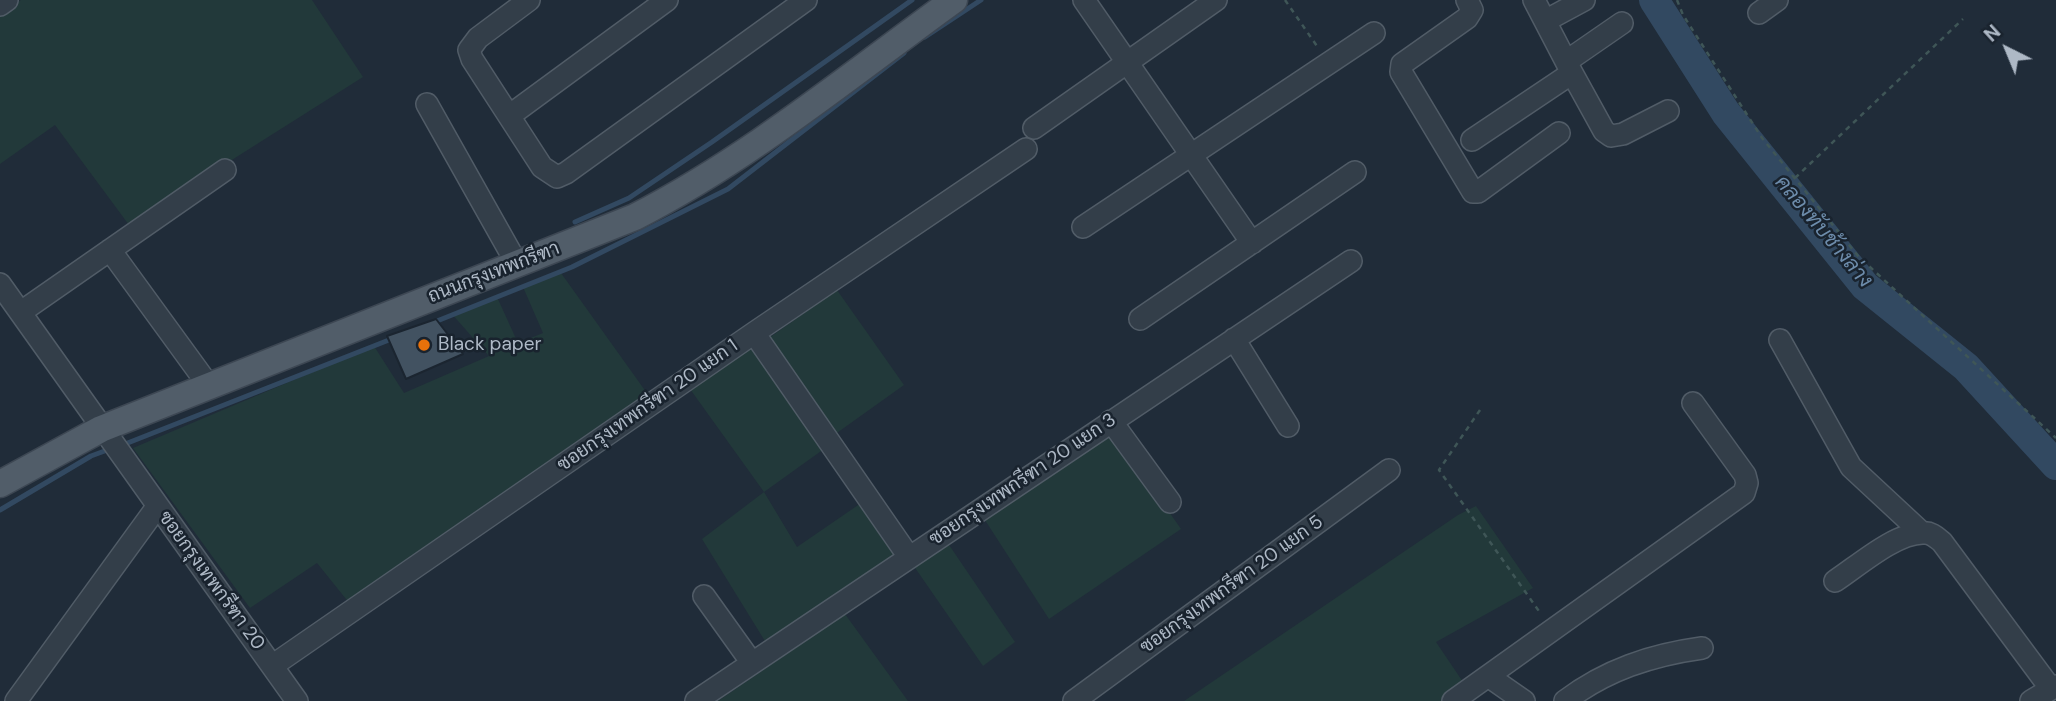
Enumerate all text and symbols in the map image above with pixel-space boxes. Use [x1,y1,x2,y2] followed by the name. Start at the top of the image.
[1972,14,2042,84] north arrow
[1979,19,2006,47] text: N
[1769,171,1877,293] water label: คลองทับช้างล่าง
[425,237,563,309] street label: ถนนกรุงเทพกรีฑา
[438,334,541,356] place label: Black paper
[553,335,743,477] street label: ซอยกรุงเทพกรีฑา 20 แยก 1
[416,337,432,353] marker: Black paper
[925,409,1121,551] street label: ซอยกรุงเทพกรีฑา 20 แยก 3
[153,507,269,655] street label: ซอยกรุงเทพกรีฑา 20
[1136,511,1328,659] street label: ซอยกรุงเทพกรีฑา 20 แยก 5

